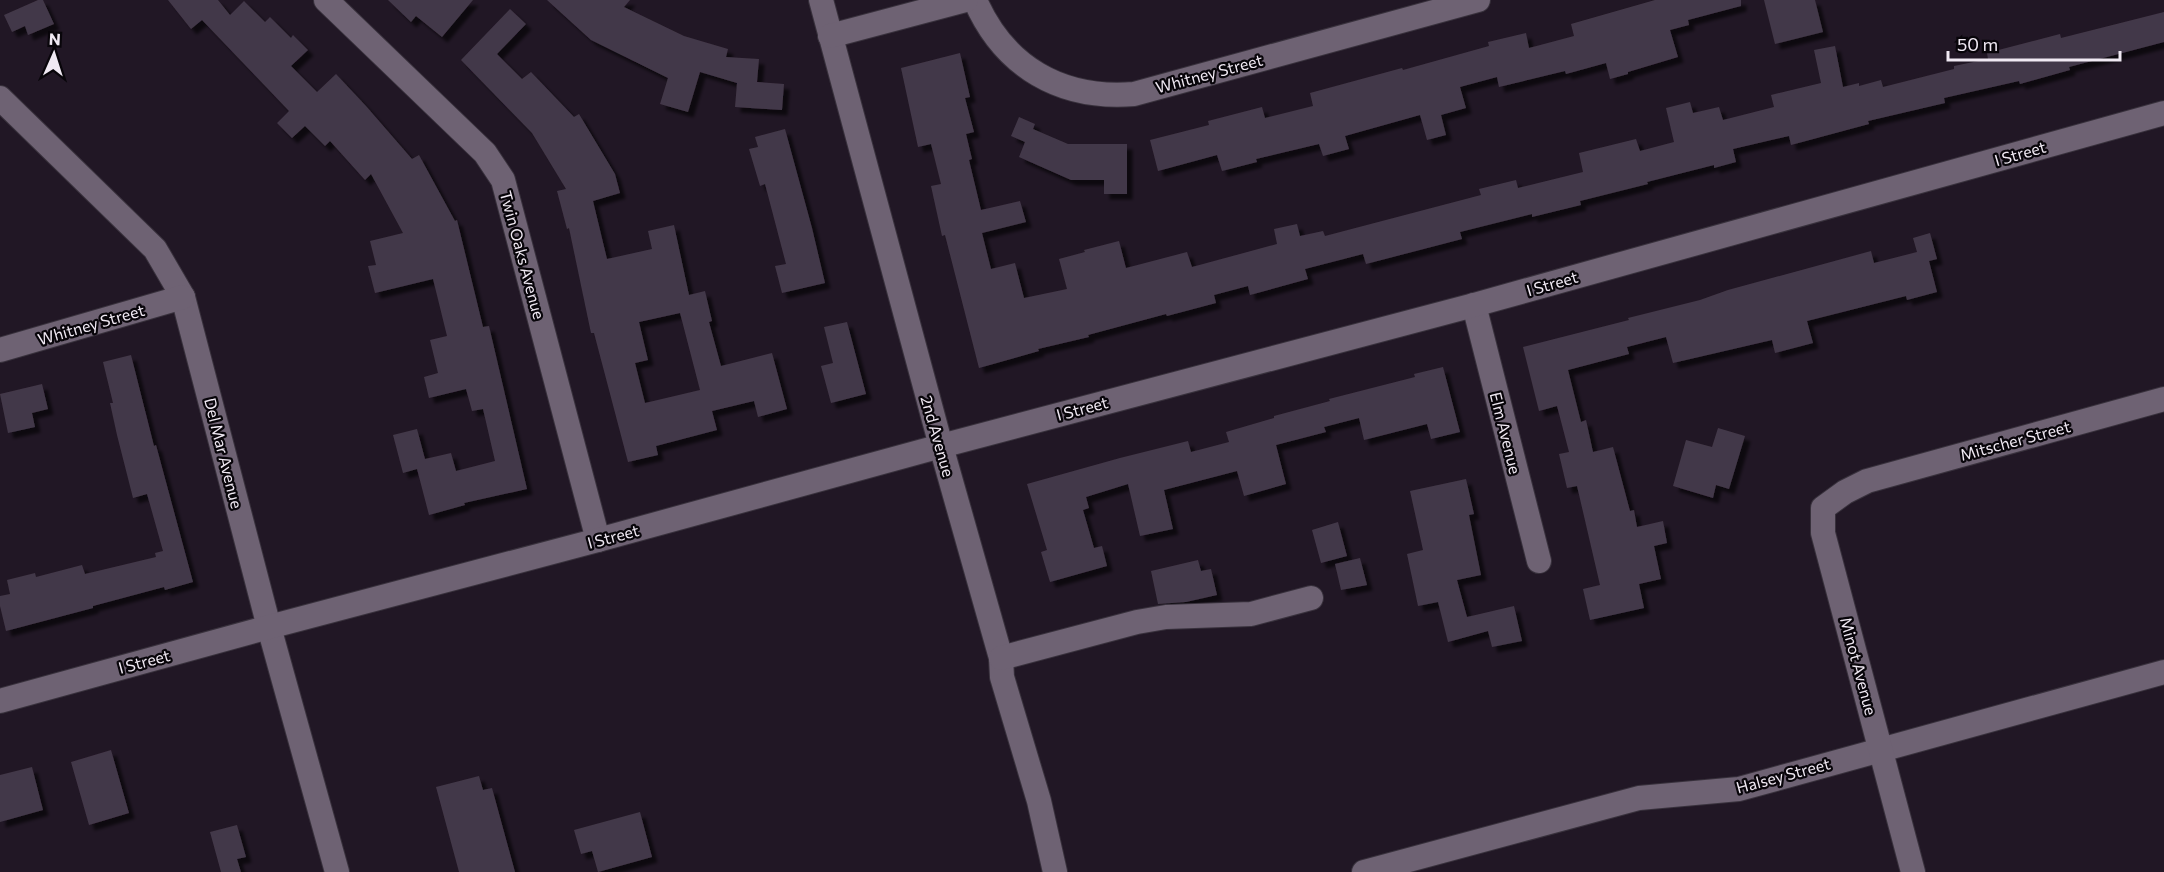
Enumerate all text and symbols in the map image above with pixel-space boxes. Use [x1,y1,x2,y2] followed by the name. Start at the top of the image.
[24,24,84,84] north arrow
[1948,24,2120,62] scale bar
[48,29,61,48] text: N
[1957,33,1998,55] text: 50 m
[1153,49,1265,96] street label: Whitney Street
[1992,136,2048,169] street label: I Street
[497,189,549,321] street label: Twin Oaks Avenue
[1524,266,1580,299] street label: I Street
[35,300,147,348] street label: Whitney Street
[1487,390,1525,476] street label: Elm Avenue
[1054,392,1110,424] street label: I Street
[917,393,959,479] street label: 2nd Avenue
[201,396,247,510] street label: Del Mar Avenue
[1958,416,2073,464] street label: Mitscher Street
[585,520,641,552] street label: I Street
[1837,615,1881,717] street label: Minot Avenue
[116,645,172,677] street label: I Street
[1734,753,1832,797] street label: Halsey Street

